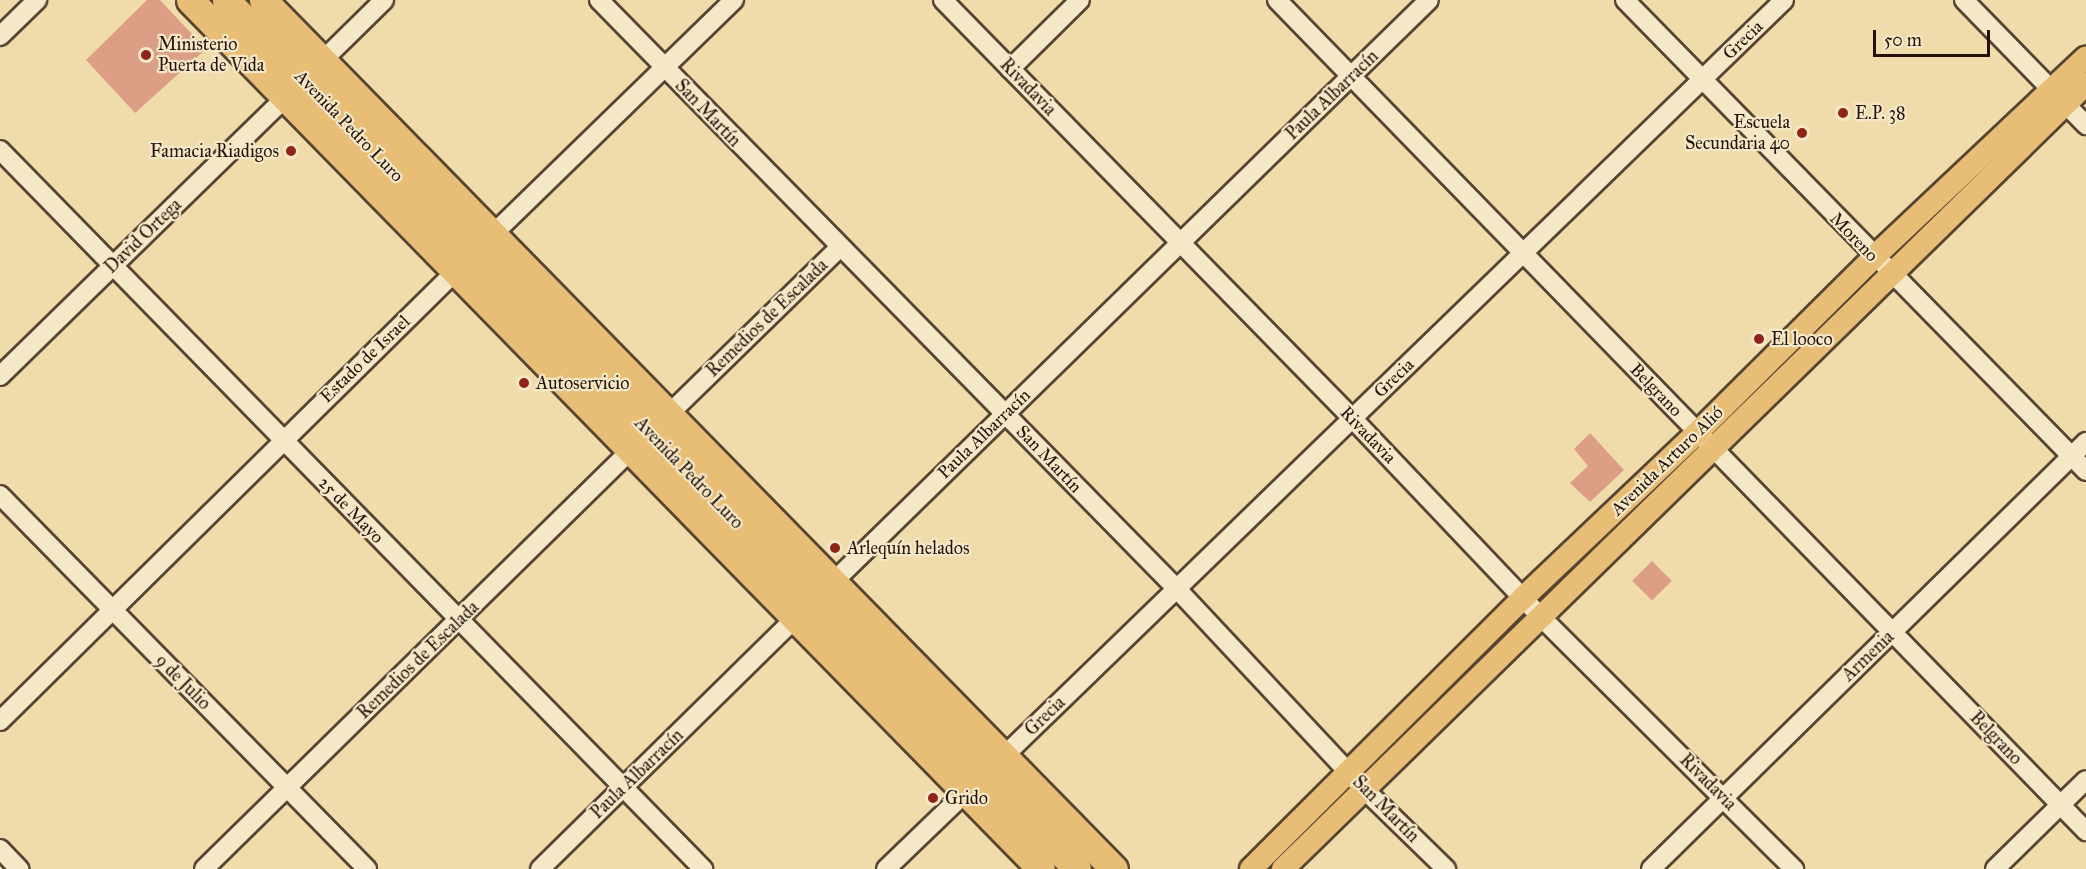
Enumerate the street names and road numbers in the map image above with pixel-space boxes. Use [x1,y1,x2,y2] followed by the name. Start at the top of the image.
[1718,16,1768,64] street label: Grecia
[1281,45,1383,145] street label: Paula Albarracín
[995,54,1061,120] street label: Rivadavia
[290,66,408,186] street label: Avenida Pedro Luro
[671,75,745,151] street label: San Martín
[100,194,186,278] street label: David Ortega
[1825,208,1883,266] street label: Moreno
[702,255,832,381] street label: Remedios de Escalada
[315,311,415,407] street label: Estado de Israel
[1369,354,1419,402] street label: Grecia
[1625,359,1687,421] street label: Belgrano
[933,384,1035,484] street label: Paula Albarracín
[1335,402,1401,468] street label: Rivadavia
[1606,402,1728,520] street label: Avenida Arturo Alió
[630,413,748,533] street label: Avenida Pedro Luro
[1012,421,1086,497] street label: San Martín
[314,472,388,548] street label: 25 de Mayo
[353,597,483,723] street label: Remedios de Escalada
[1838,626,1898,686] street label: Armenia
[151,650,215,714] street label: 9 de Julio
[1020,692,1070,740] street label: Grecia
[1965,707,2027,769] street label: Belgrano
[586,724,688,824] street label: Paula Albarracín
[1675,749,1741,815] street label: Rivadavia
[1348,771,1424,847] street label: San Martín

